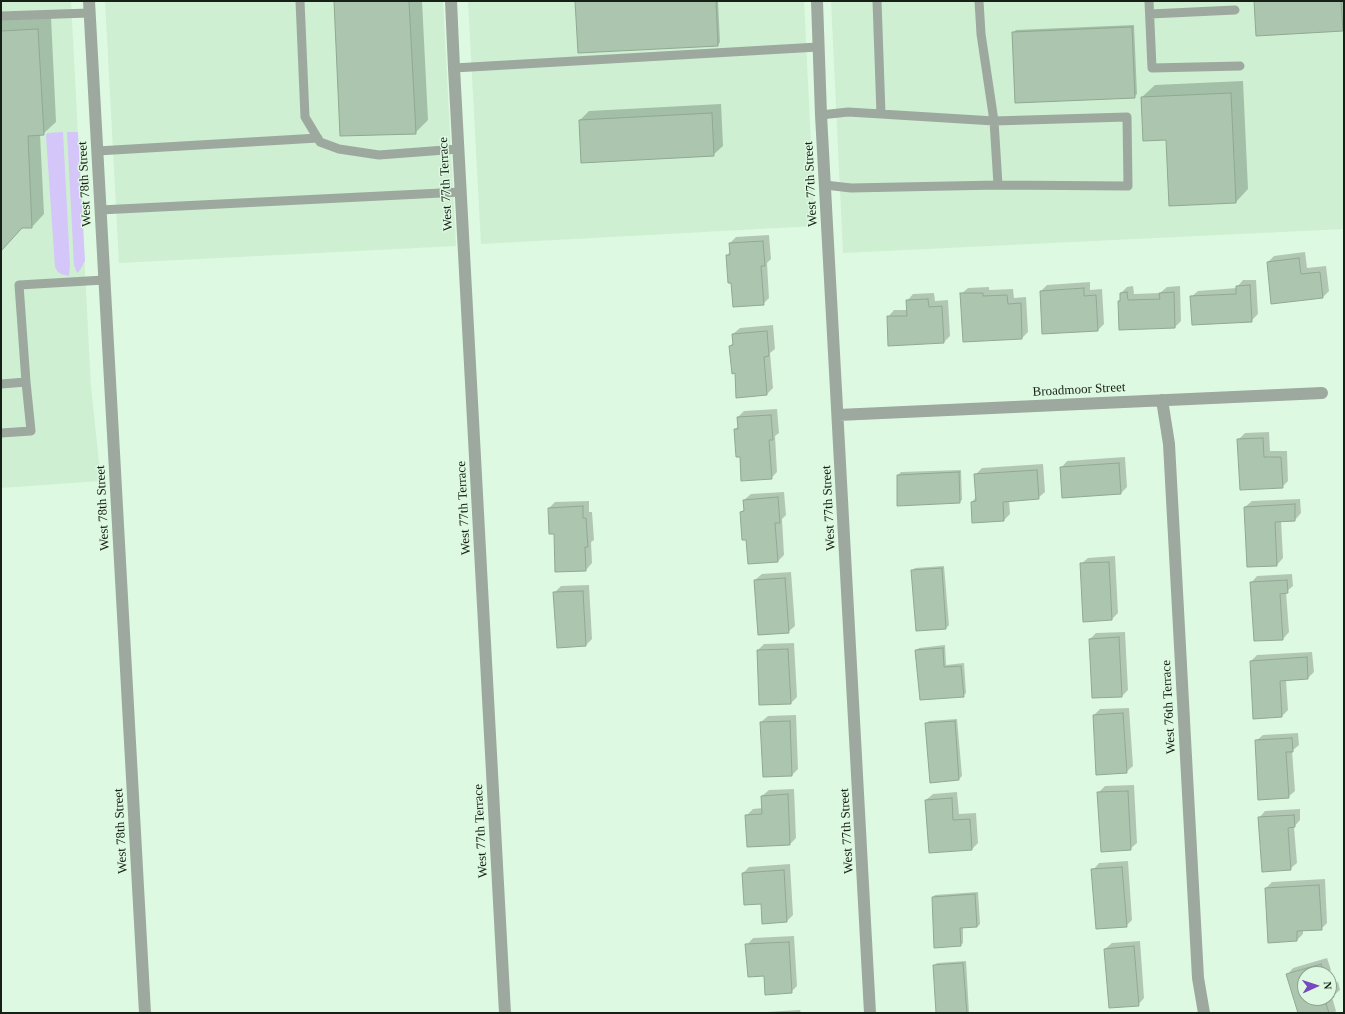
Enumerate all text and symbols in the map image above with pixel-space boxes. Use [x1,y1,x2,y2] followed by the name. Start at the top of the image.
[436,137,456,231] street label: West 77th Terrace
[75,141,95,227] street label: West 78th Street
[801,141,821,227] street label: West 77th Street
[1032,380,1126,400] street label: Broadmoor Street
[454,461,474,555] street label: West 77th Terrace
[93,465,113,551] street label: West 78th Street
[819,465,839,551] street label: West 77th Street
[1159,660,1179,754] street label: West 76th Terrace
[471,784,491,878] street label: West 77th Terrace
[111,788,131,874] street label: West 78th Street
[837,788,857,874] street label: West 77th Street
[1297,966,1337,1006] north arrow
[1322,981,1334,990] text: N

